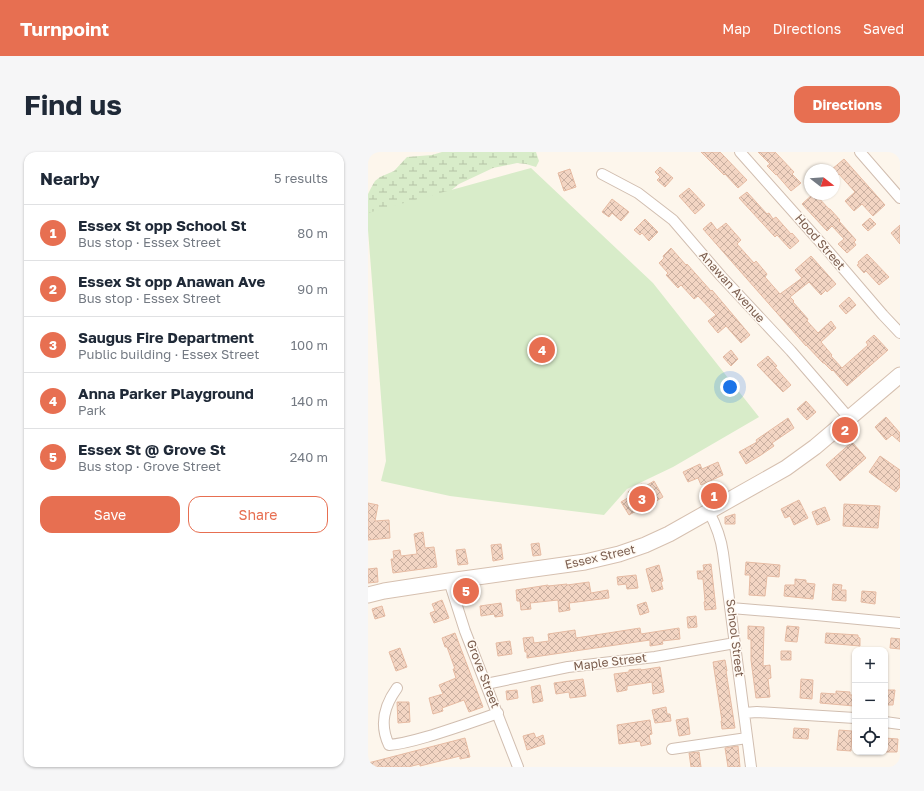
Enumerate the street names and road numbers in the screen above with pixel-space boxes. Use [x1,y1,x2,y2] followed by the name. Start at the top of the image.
[792,211,849,273] street label: Hood Street
[696,248,768,326] street label: Anawan Avenue
[563,541,637,572] street label: Essex Street
[723,598,748,678] street label: School Street
[464,638,503,710] street label: Grove Street
[572,650,648,673] street label: Maple Street

